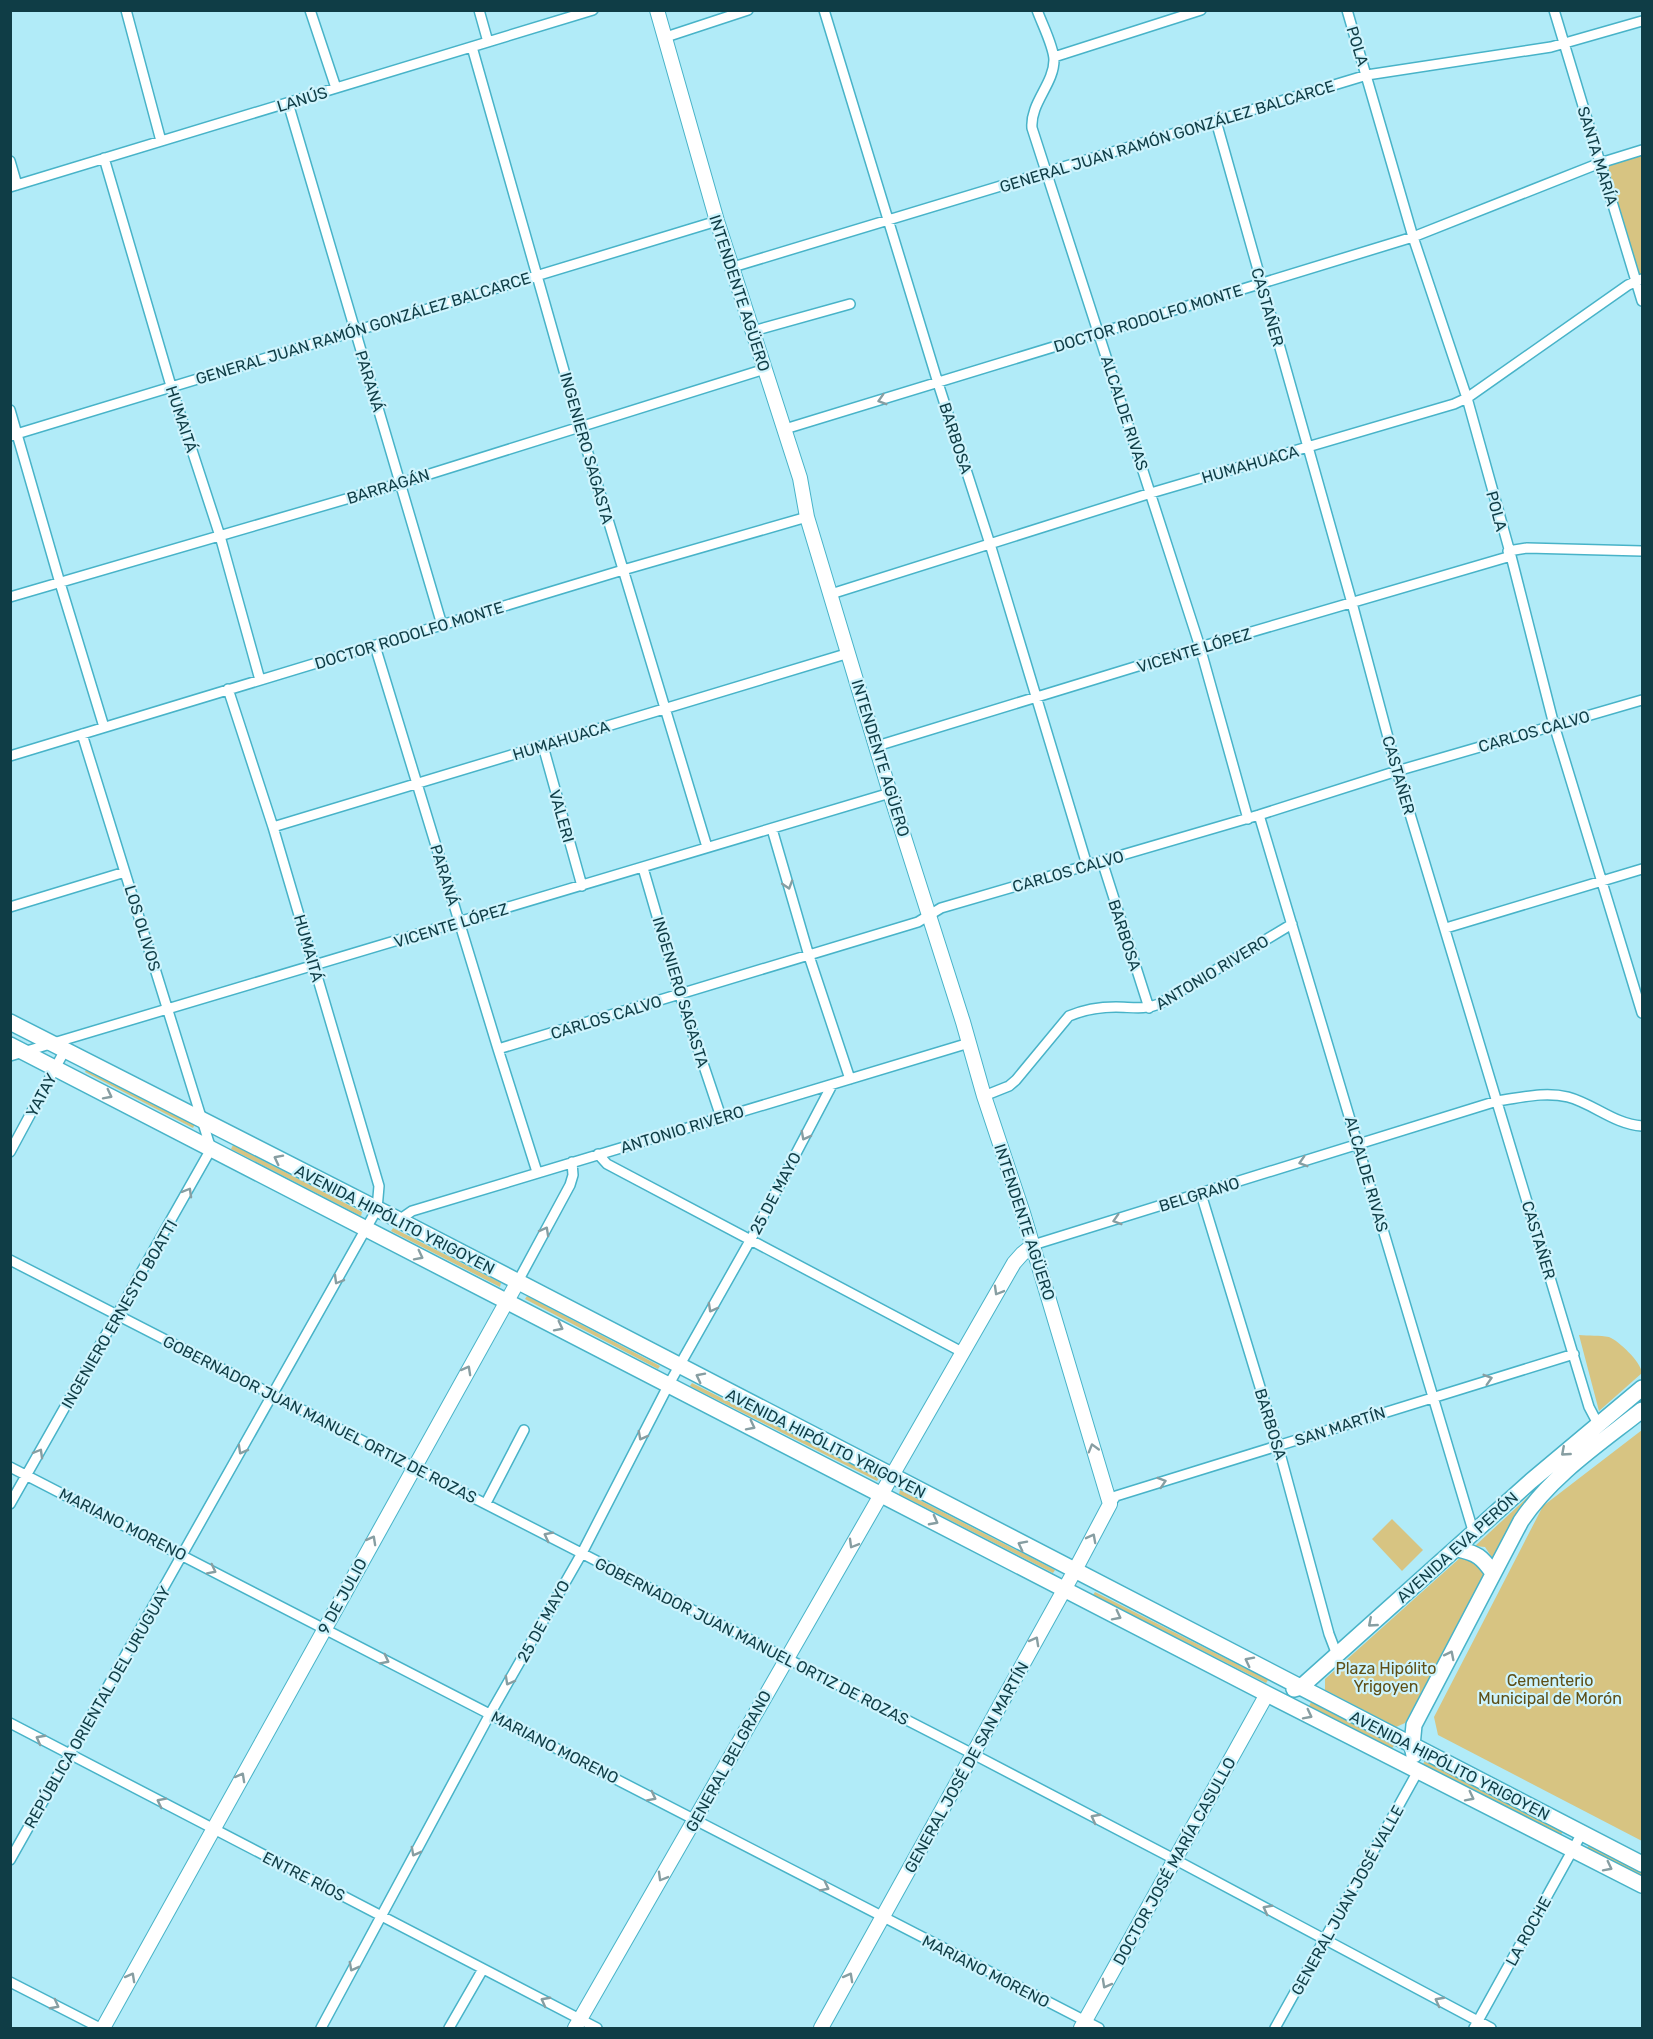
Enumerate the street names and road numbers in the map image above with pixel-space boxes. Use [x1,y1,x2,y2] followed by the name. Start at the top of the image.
[1342,24,1373,69] street label: POLA
[997,75,1337,197] street label: GENERAL JUAN RAMÓN GONZÁLEZ BALCARCE
[274,82,330,116] street label: LANÚS
[1573,104,1622,208] street label: SANTA MARÍA
[705,212,774,374] street label: INTENDENTE AGÜERO
[1247,266,1288,349] street label: CASTAÑER
[193,267,533,389] street label: GENERAL JUAN RAMÓN GONZÁLEZ BALCARCE
[1051,281,1245,356] street label: DOCTOR RODOLFO MONTE
[351,348,388,414] street label: PARANÁ
[1097,353,1152,473] street label: ALCALDE RIVAS
[556,370,617,526] street label: INGENIERO SAGASTA
[162,383,201,455] street label: HUMAITÁ
[935,400,976,476] street label: BARBOSA
[1199,441,1301,487] street label: HUMAHUACA
[345,465,432,508] street label: BARRAGÁN
[1482,489,1511,534] street label: POLA
[312,598,506,673] street label: DOCTOR RODOLFO MONTE
[1134,623,1254,677] street label: VICENTE LÓPEZ
[848,677,914,839] street label: INTENDENTE AGÜERO
[1476,706,1592,756] street label: CARLOS CALVO
[510,717,612,764] street label: HUMAHUACA
[1378,734,1419,817] street label: CASTAÑER
[545,788,578,845] street label: VALERI
[426,842,463,908] street label: PARANÁ
[1010,846,1126,896] street label: CARLOS CALVO
[120,883,165,973] street label: LOS OLIVOS
[1104,897,1145,973] street label: BARBOSA
[391,898,511,952] street label: VICENTE LÓPEZ
[290,912,327,984] street label: HUMAITÁ
[649,914,713,1070] street label: INGENIERO SAGASTA
[1152,931,1272,1014] street label: ANTONIO RIVERO
[548,992,664,1043] street label: CARLOS CALVO
[22,1070,61,1120] street label: YATAY
[618,1102,746,1157] street label: ANTONIO RIVERO
[1341,1114,1392,1234] street label: ALCALDE RIVAS
[990,1141,1059,1303] street label: INTENDENTE AGÜERO
[746,1149,805,1238] street label: 25 DE MAYO
[292,1160,498,1278] street label: AVENIDA HIPÓLITO YRIGOYEN
[1157,1173,1242,1216] street label: BELGRANO
[1518,1199,1559,1282] street label: CASTAÑER
[57,1216,181,1412] street label: INGENIERO ERNESTO BOATTI
[160,1332,480,1507] street label: GOBERNADOR JUAN MANUEL ORTIZ DE ROZAS
[723,1384,929,1502] street label: AVENIDA HIPÓLITO YRIGOYEN
[1251,1386,1290,1462] street label: BARBOSA
[1292,1403,1388,1450] street label: SAN MARTÍN
[56,1484,190,1565] street label: MARIANO MORENO
[1392,1487,1522,1607] street label: AVENIDA EVA PERÓN
[592,1554,912,1729] street label: GOBERNADOR JUAN MANUEL ORTIZ DE ROZAS
[314,1555,371,1637] street label: 9 DE JULIO
[513,1577,574,1665] street label: 25 DE MAYO
[19,1582,175,1832] street label: REPÚBLICA ORIENTAL DEL URUGUAY
[900,1658,1033,1876] street label: GENERAL JOSÉ DE SAN MARTÍN
[682,1687,775,1835] street label: GENERAL BELGRANO
[1347,1706,1553,1824] street label: AVENIDA HIPÓLITO YRIGOYEN
[488,1707,622,1788] street label: MARIANO MORENO
[1109,1754,1240,1969] street label: DOCTOR JOSÉ MARÍA CASULLO
[1287,1802,1408,1999] street label: GENERAL JUAN JOSÉ VALLE
[259,1848,348,1905] street label: ENTRE RÍOS
[1502,1893,1555,1969] street label: LA ROCHE
[919,1931,1053,2012] street label: MARIANO MORENO

